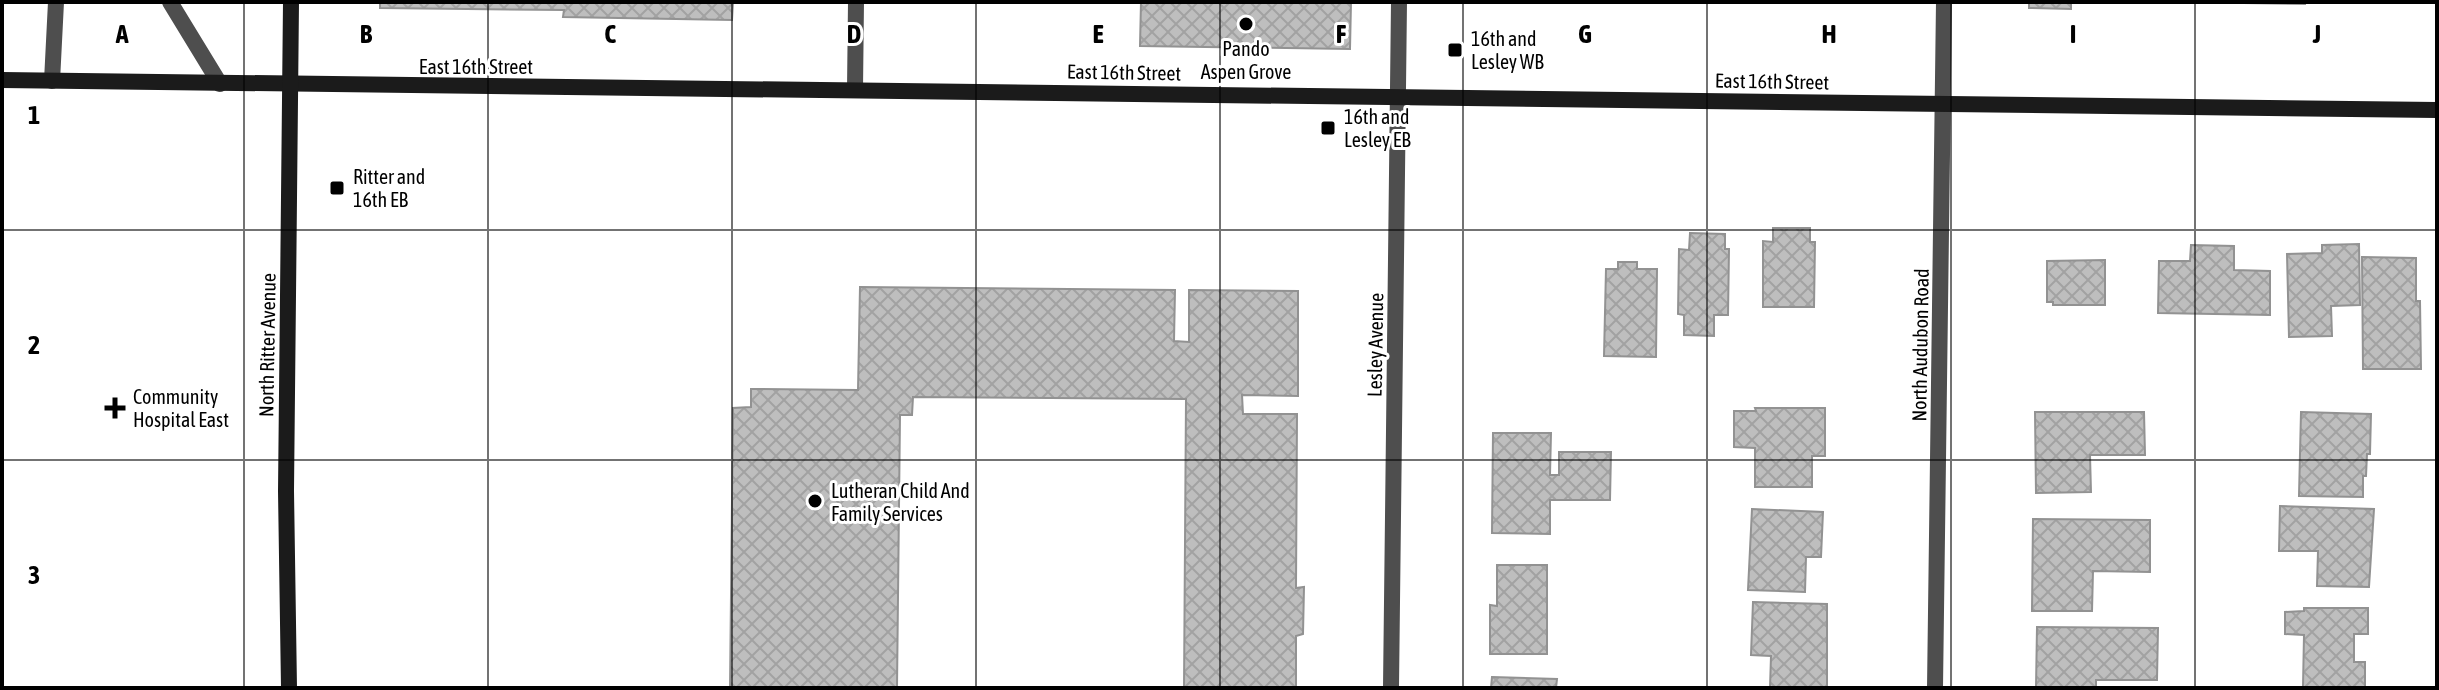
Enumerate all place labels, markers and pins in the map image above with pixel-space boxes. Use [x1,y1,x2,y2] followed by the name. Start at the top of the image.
[1237,15,1255,33] marker: Pando Aspen Grove
[1471,27,1544,73] place label: 16th and Lesley WB
[1201,37,1291,83] place label: Pando Aspen Grove
[1446,41,1464,59] marker: 16th and Lesley WB
[1344,105,1411,151] place label: 16th and Lesley EB
[1319,119,1337,137] marker: 16th and Lesley EB
[353,165,425,211] place label: Ritter and 16th EB
[328,179,346,197] marker: Ritter and 16th EB
[133,385,229,431] place label: Community Hospital East
[104,397,126,419] marker: Community Hospital East
[831,479,970,525] place label: Lutheran Child And Family Services
[806,492,824,510] marker: Lutheran Child And Family Services

